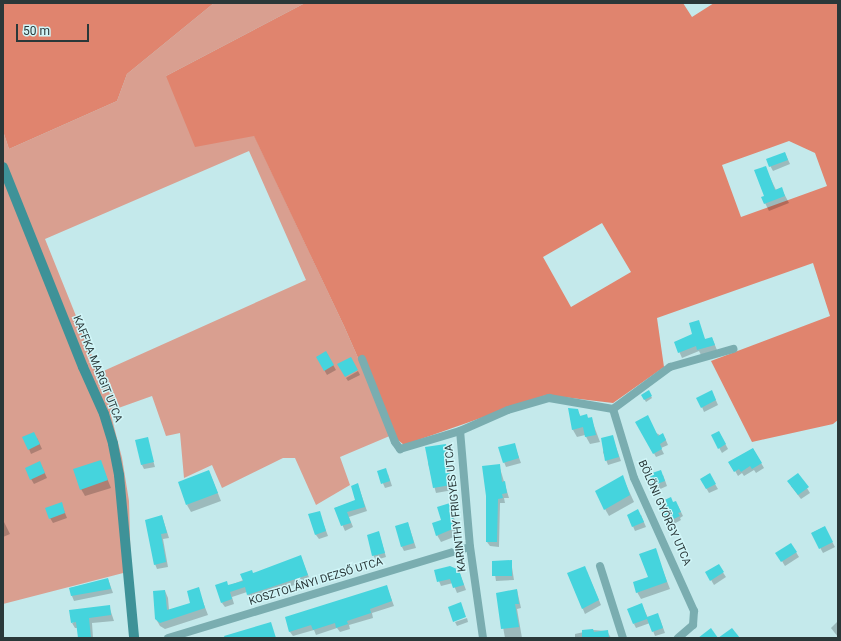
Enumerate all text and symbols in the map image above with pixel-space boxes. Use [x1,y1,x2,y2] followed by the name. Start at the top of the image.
[18,16,91,42] scale bar
[23,24,50,38] text: 50 m
[69,314,125,424] street label: KAFFKA MARGIT UTCA
[443,443,469,573] street label: KARINTHY FRIGYES UTCA
[635,458,693,568] street label: BÖLÖNI GYÖRGY UTCA
[247,555,385,609] street label: KOSZTOLÁNYI DEZSŐ UTCA

